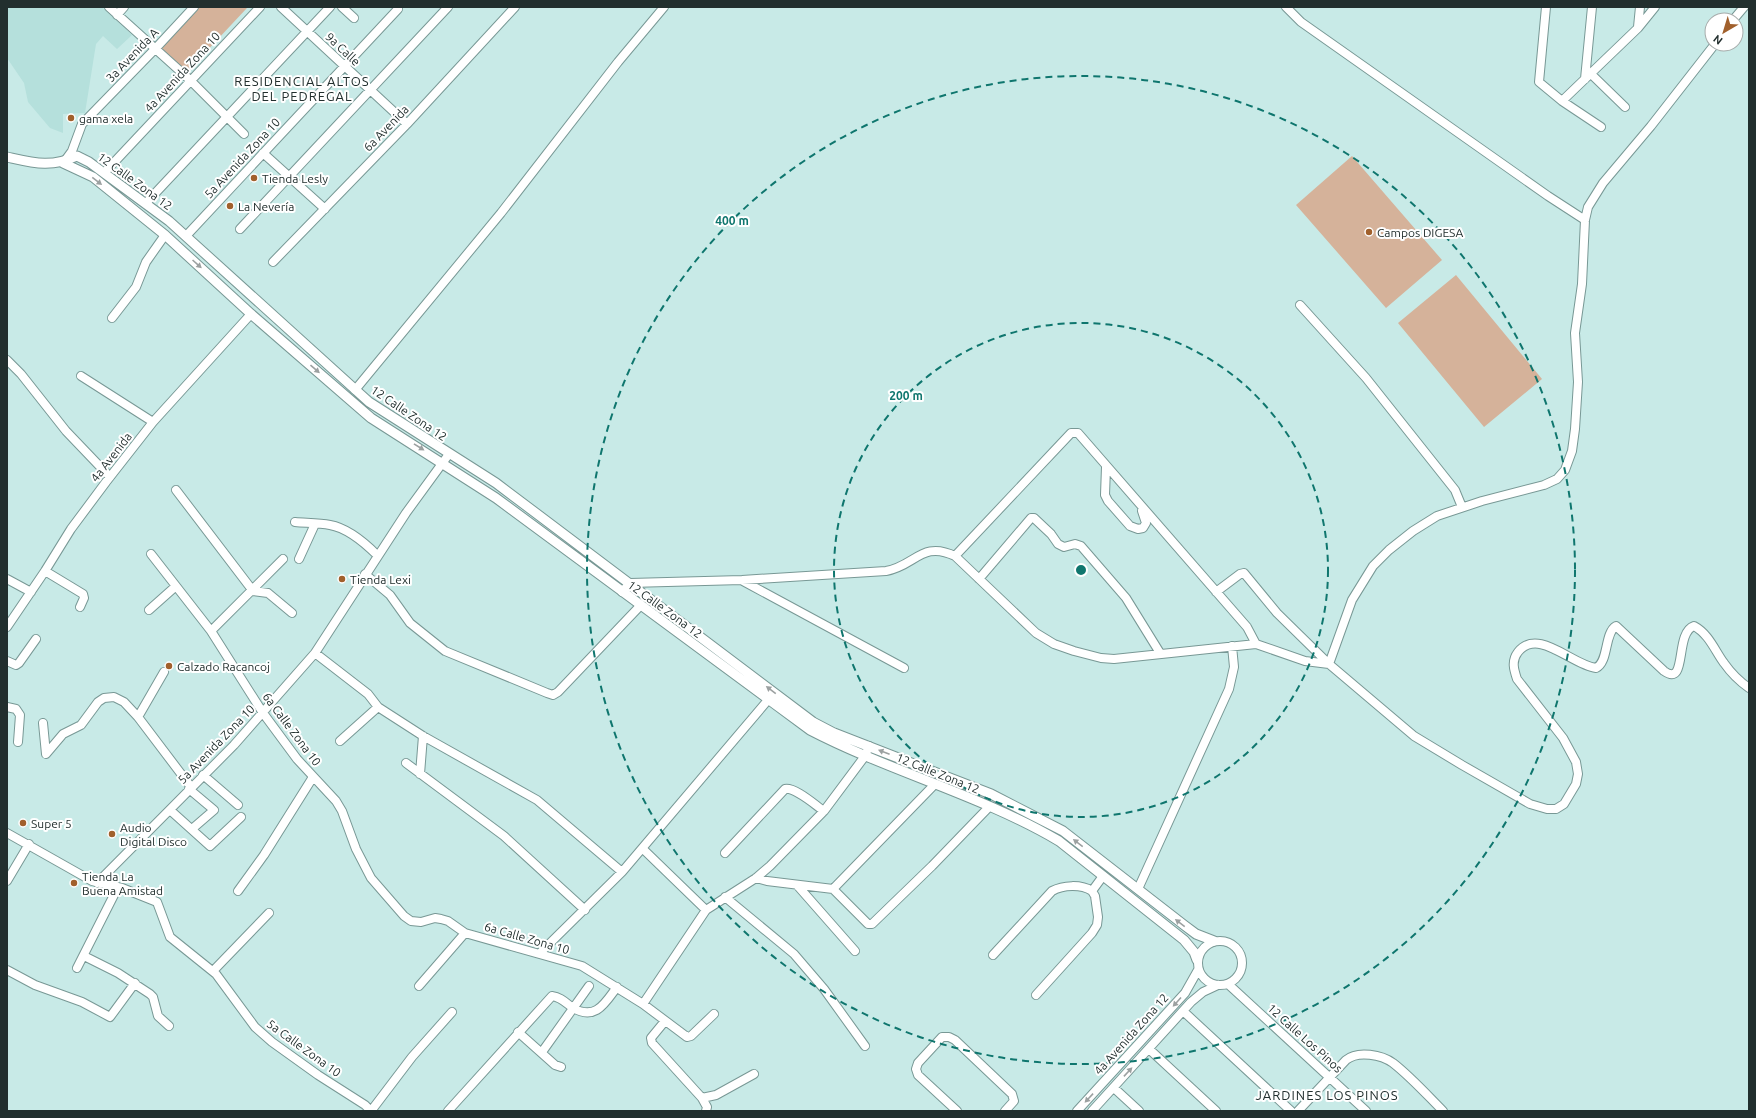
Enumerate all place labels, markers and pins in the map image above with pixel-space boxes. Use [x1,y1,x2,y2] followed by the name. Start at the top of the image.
[79,112,133,125] place label: gama xela
[66,113,76,123] marker: gama xela
[262,172,328,185] place label: Tienda Lesly
[249,173,259,183] marker: Tienda Lesly
[238,200,294,213] place label: La Nevería
[225,201,235,211] marker: La Nevería
[1377,226,1463,239] place label: Campos DIGESA
[1364,227,1374,237] marker: Campos DIGESA
[1074,563,1088,577] centre of rings
[350,573,411,586] place label: Tienda Lexi
[337,574,347,584] marker: Tienda Lexi
[177,660,270,673] place label: Calzado Racancoj
[164,661,174,671] marker: Calzado Racancoj
[31,817,72,830] place label: Super 5
[18,818,28,828] marker: Super 5
[120,821,187,848] place label: Audio Digital Disco
[107,829,117,839] marker: Audio Digital Disco
[82,870,163,897] place label: Tienda La Buena Amistad
[69,878,79,888] marker: Tienda La Buena Amistad

